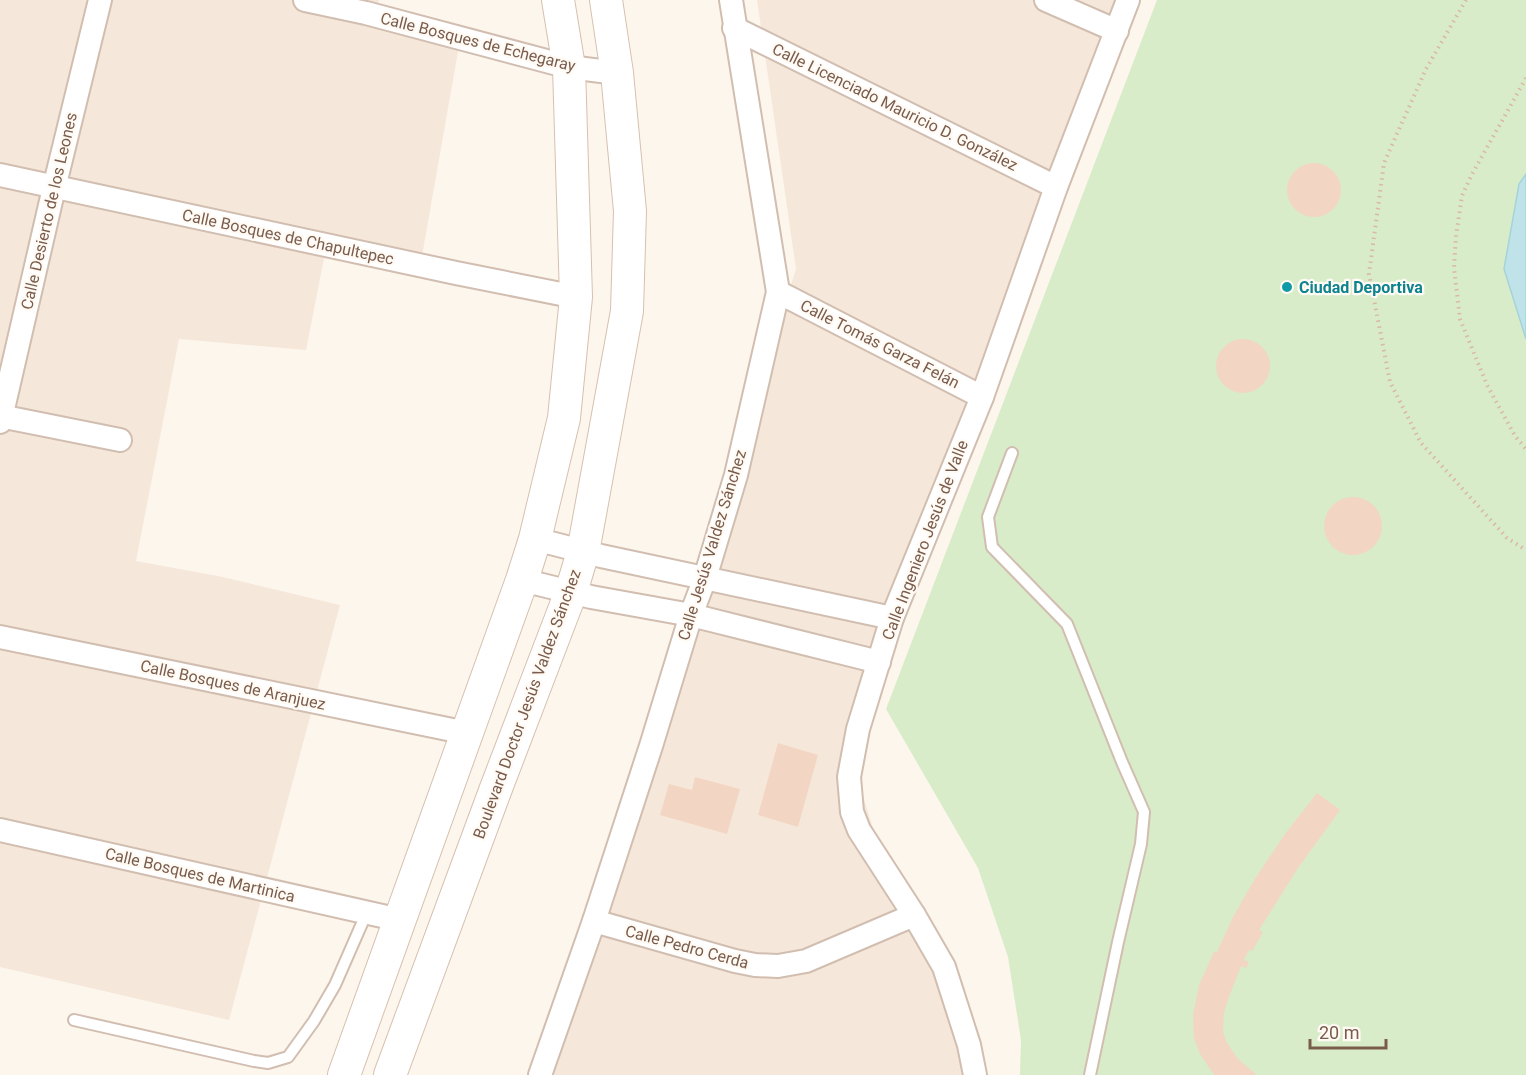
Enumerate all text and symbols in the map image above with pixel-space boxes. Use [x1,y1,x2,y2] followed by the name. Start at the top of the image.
[378,9,578,76] street label: Calle Bosques de Echegaray
[769,39,1021,175] street label: Calle Licenciado Mauricio D. González
[17,111,81,311] street label: Calle Desierto de los Leones
[180,205,396,269] street label: Calle Bosques de Chapultepec
[1299,278,1423,297] place label: Ciudad Deportiva
[1280,280,1294,294] marker: Ciudad Deportiva
[797,296,963,392] street label: Calle Tomás Garza Felán
[878,437,972,643] street label: Calle Ingeniero Jesús de Valle
[674,447,750,643] street label: Calle Jesús Valdez Sánchez
[469,567,585,841] street label: Boulevard Doctor Jesús Valdez Sánchez
[139,656,327,714] street label: Calle Bosques de Aranjuez
[103,844,297,906] street label: Calle Bosques de Martinica
[623,921,751,973] street label: Calle Pedro Cerda
[1310,1012,1386,1050] scale bar
[1319,1022,1359,1043] text: 20 m

